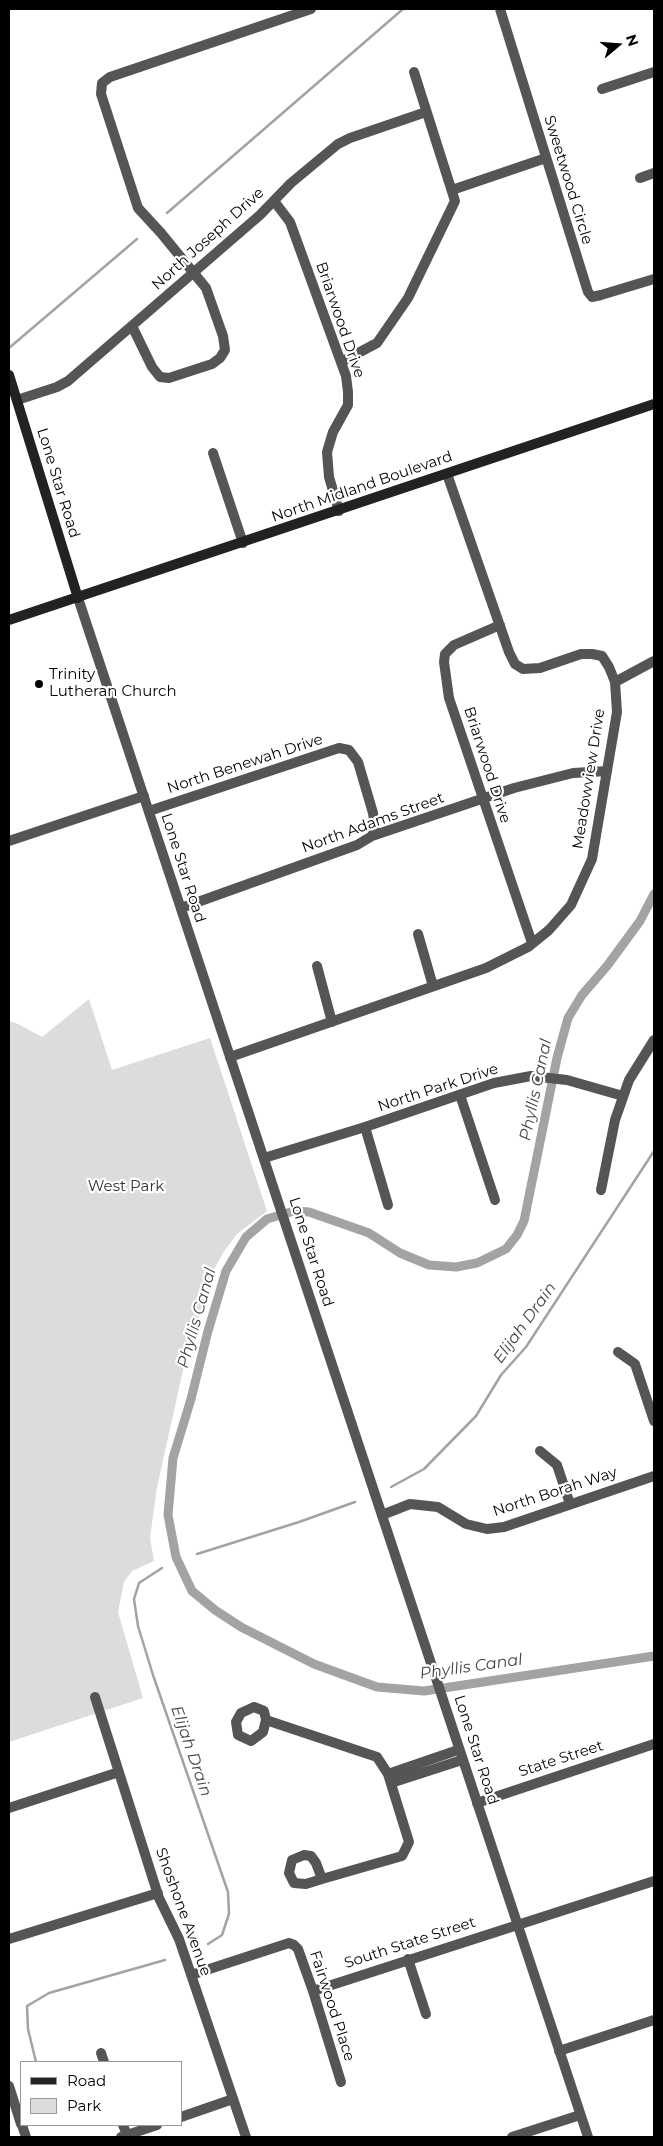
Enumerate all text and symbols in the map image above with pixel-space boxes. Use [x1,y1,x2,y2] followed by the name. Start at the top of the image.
[593,20,643,70] north arrow
[622,32,643,49] text: N
[540,113,596,247] street label: Sweetwood Circle
[148,184,268,294] street label: North Joseph Drive
[312,260,368,380] street label: Briarwood Drive
[33,426,83,540] street label: Lone Star Road
[269,448,455,526] street label: North Midland Boulevard
[49,666,177,701] place label: Trinity Lutheran Church
[33,678,45,690] marker: Trinity Lutheran Church
[460,704,514,826] street label: Briarwood Drive
[569,707,609,851] street label: Meadowview Drive
[165,730,325,798] street label: North Benewah Drive
[299,789,447,857] street label: North Adams Street
[157,811,209,925] street label: Lone Star Road
[516,1037,556,1143] water label: Phyllis Canal
[376,1060,500,1116] street label: North Park Drive
[88,1178,164,1196] park label: West Park
[285,1195,337,1309] street label: Lone Star Road
[174,1266,220,1370] water label: Phyllis Canal
[489,1279,561,1367] water label: Elijah Drain
[491,1463,619,1521] street label: North Borah Way
[418,1650,524,1684] water label: Phyllis Canal
[450,1693,502,1807] street label: Lone Star Road
[166,1703,216,1799] water label: Elijah Drain
[516,1737,606,1781] street label: State Street
[151,1845,215,1979] street label: Shoshone Avenue
[342,1913,478,1973] street label: South State Street
[306,1948,358,2064] street label: Fairwood Place
[20,2061,182,2126] legend
[67,2071,106,2090] text: Road
[67,2096,101,2115] text: Park

